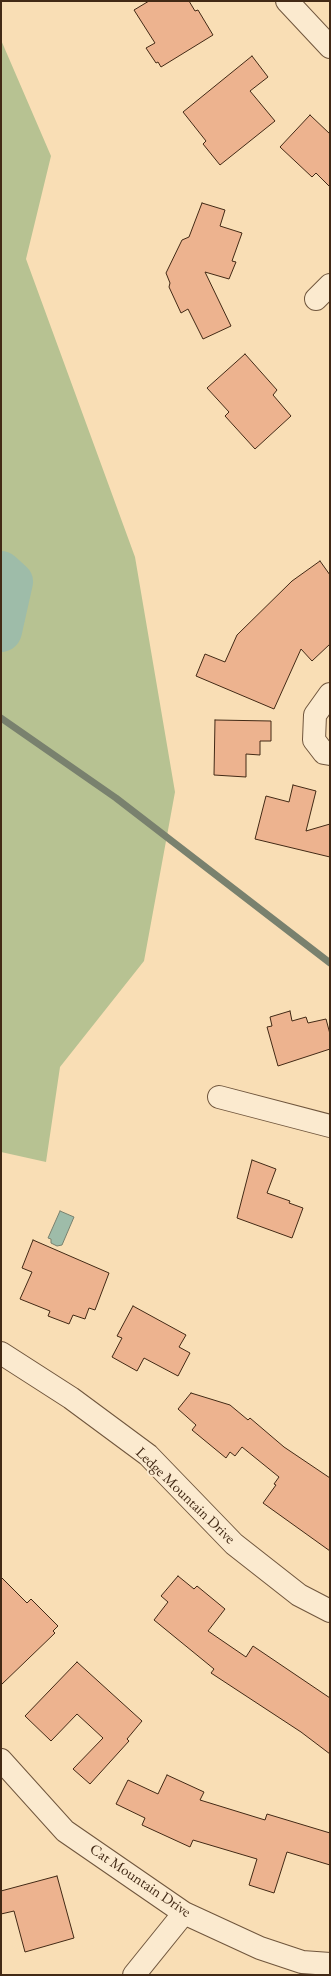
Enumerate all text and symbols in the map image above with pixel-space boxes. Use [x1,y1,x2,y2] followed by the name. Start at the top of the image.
[132,1444,238,1548] street label: Ledge Mountain Drive
[86,1841,194,1921] street label: Cat Mountain Drive

